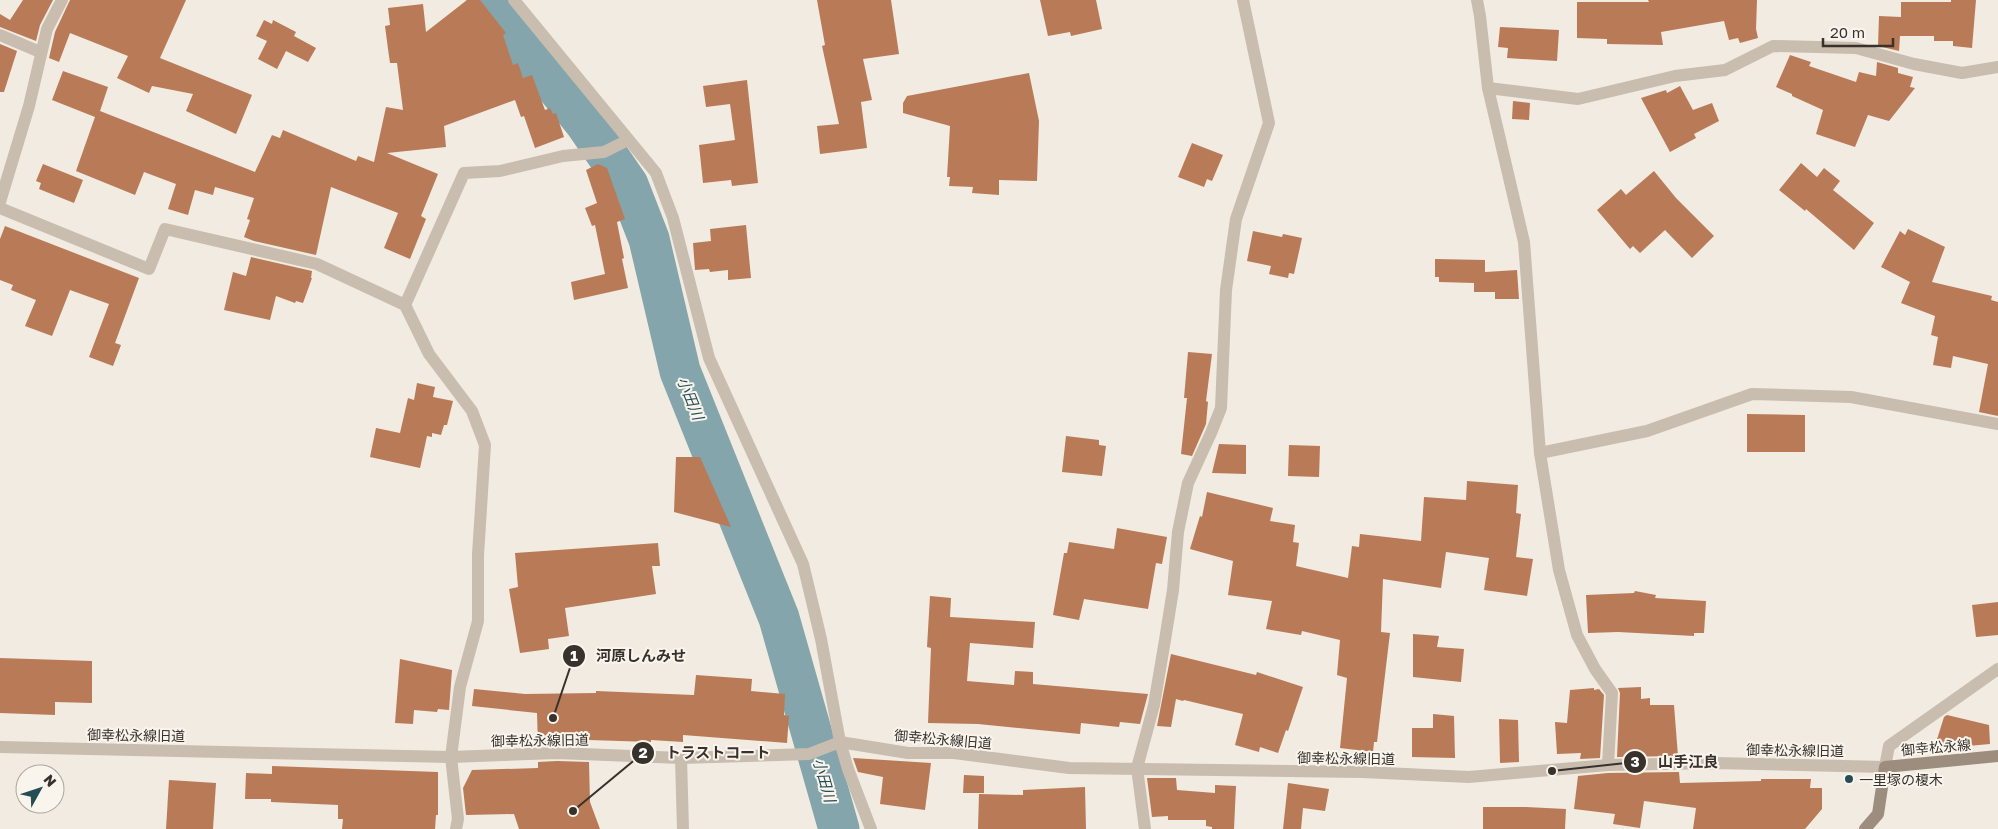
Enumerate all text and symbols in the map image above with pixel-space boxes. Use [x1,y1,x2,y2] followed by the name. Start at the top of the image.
[1823,15,1893,47] scale bar
[1830,23,1865,41] text: 20 m
[674,374,709,424] water label: 小田川
[561,641,696,671] callout: 河原しんみせ
[570,646,578,664] text: 1
[596,646,686,664] text: 河原しんみせ
[87,726,185,744] street label: 御幸松永線旧道
[893,726,993,752] street label: 御幸松永線旧道
[491,731,589,749] street label: 御幸松永線旧道
[1900,735,1972,759] street label: 御幸松永線
[631,738,781,768] callout: トラストコート
[1746,741,1844,759] street label: 御幸松永線旧道
[638,743,648,761] text: 2
[666,743,770,761] text: トラストコート
[1623,747,1728,777] callout: 山手江良
[1297,749,1395,767] street label: 御幸松永線旧道
[1630,752,1640,770] text: 3
[1658,752,1718,770] text: 山手江良
[810,756,840,806] water label: 小田川
[15,764,65,814] north arrow
[40,771,60,790] text: N
[1859,771,1943,788] place label: 一里塚の榎木
[1843,773,1855,785] marker: 一里塚の榎木

